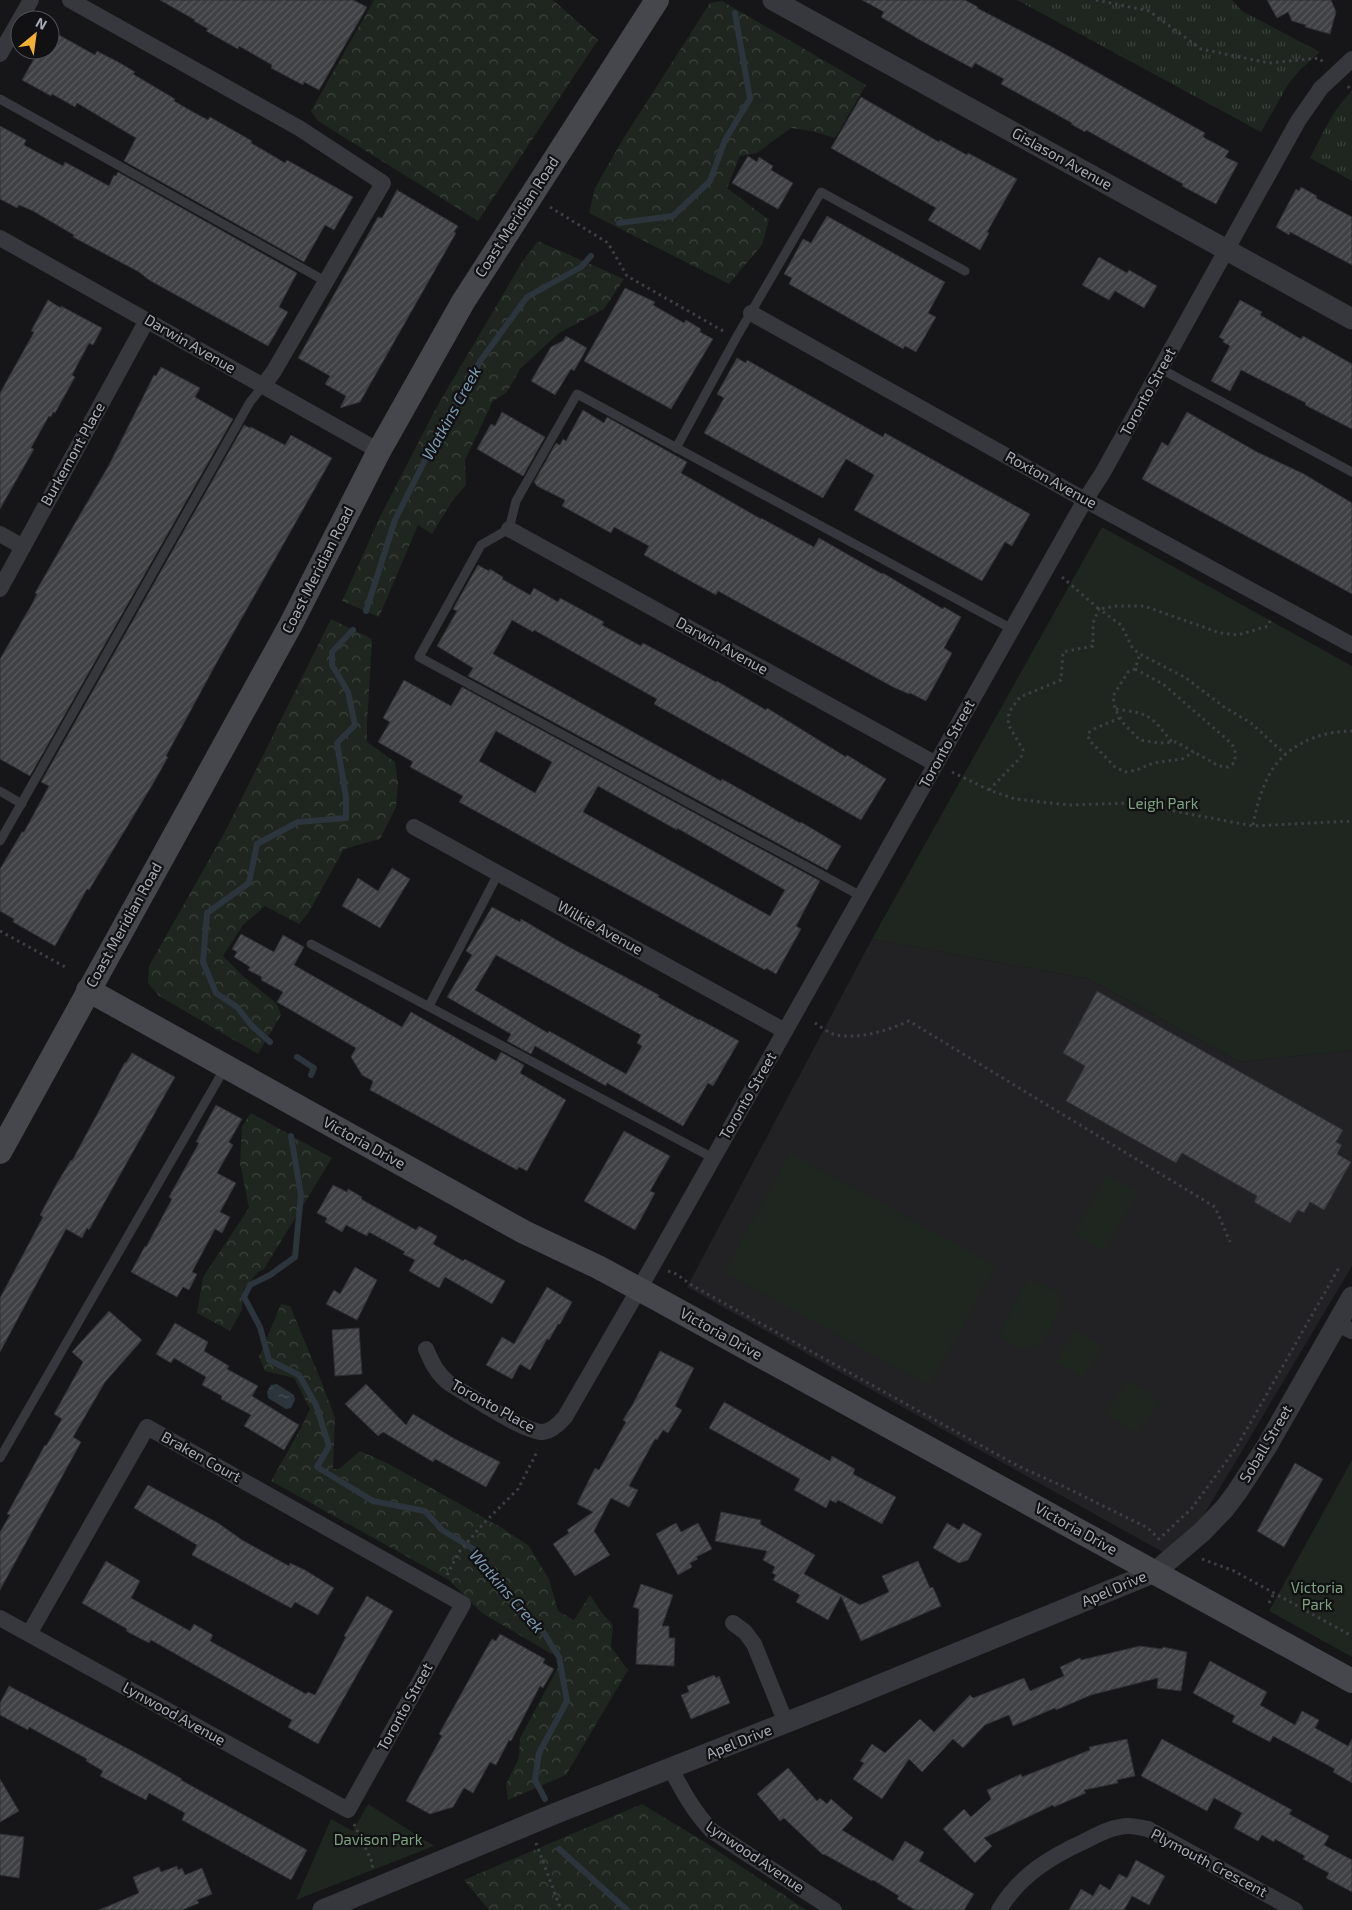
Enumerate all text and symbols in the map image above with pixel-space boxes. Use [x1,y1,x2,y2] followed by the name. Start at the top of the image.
[10,10,60,60] north arrow
[33,13,50,33] text: N
[1009,123,1116,193] street label: Gislason Avenue
[470,153,562,280] street label: Coast Meridian Road
[142,310,239,376] street label: Darwin Avenue
[1116,344,1179,439] street label: Toronto Street
[417,363,484,463] water label: Watkins Creek
[36,399,108,508] street label: Burkemont Place
[1003,447,1100,512] street label: Roxton Avenue
[277,503,357,636] street label: Coast Meridian Road
[673,612,772,678] street label: Darwin Avenue
[915,696,978,791] street label: Toronto Street
[1128,794,1199,812] park label: Leigh Park
[81,859,165,990] street label: Coast Meridian Road
[555,896,646,958] street label: Wilkie Avenue
[715,1048,780,1142] street label: Toronto Street
[320,1112,409,1172] street label: Victoria Drive
[677,1303,766,1363] street label: Victoria Drive
[448,1375,539,1436] street label: Toronto Place
[1235,1401,1295,1486] street label: Soball Street
[158,1427,245,1486] street label: Braken Court
[1032,1498,1121,1558] street label: Victoria Drive
[466,1545,549,1636] water label: Watkins Creek
[1078,1566,1149,1610] street label: Apel Drive
[1291,1578,1343,1613] park label: Victoria Park
[373,1659,436,1754] street label: Toronto Street
[120,1677,229,1749] street label: Lynwood Avenue
[703,1720,774,1762] street label: Apel Drive
[703,1817,808,1896] street label: Lynwood Avenue
[1148,1824,1271,1900] street label: Plymouth Crescent
[334,1830,423,1848] park label: Davison Park

